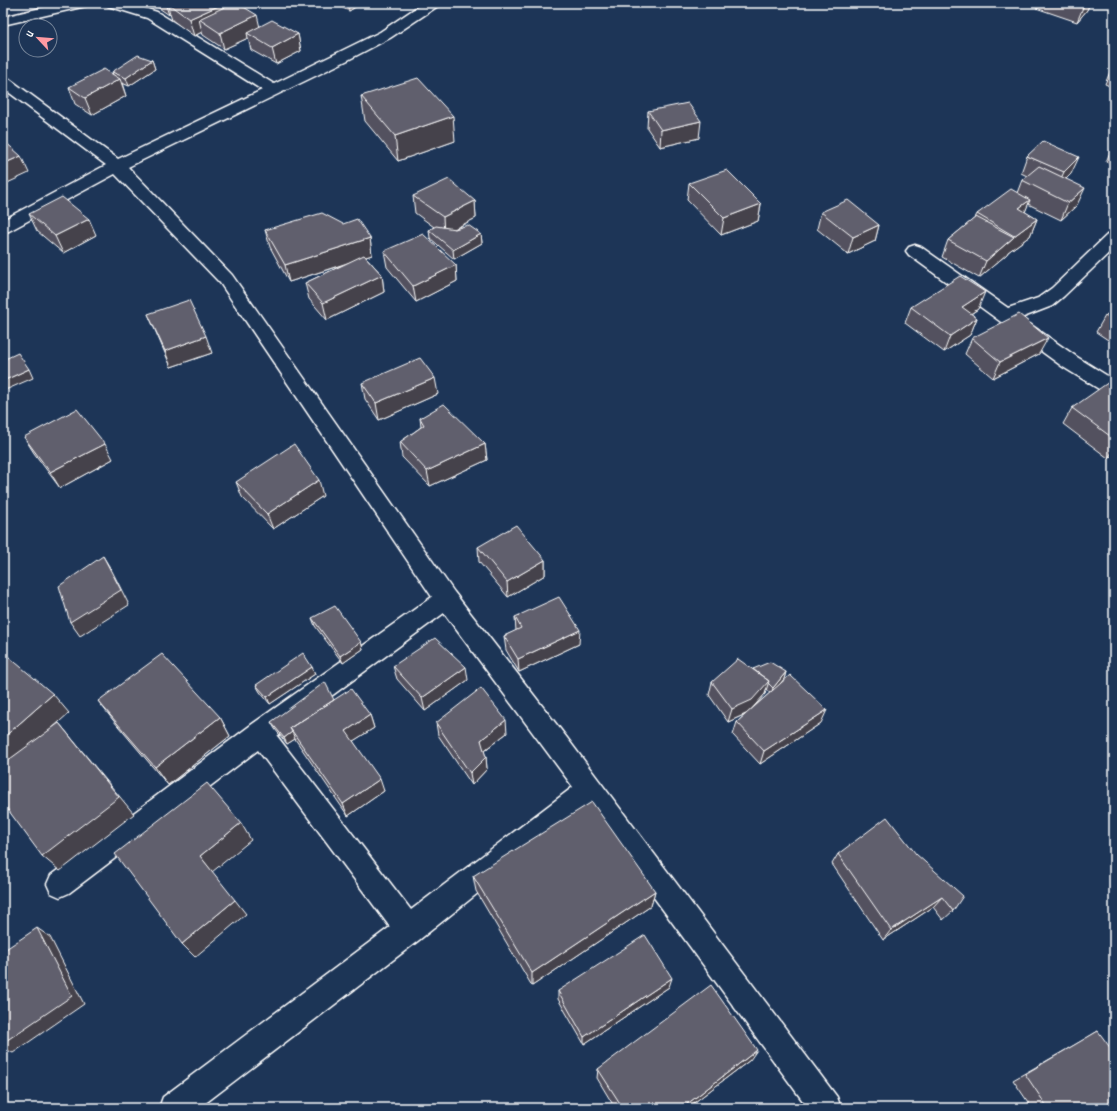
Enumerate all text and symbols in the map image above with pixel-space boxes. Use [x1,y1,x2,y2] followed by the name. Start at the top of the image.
[18,18,58,58] north arrow
[22,29,39,40] text: U

